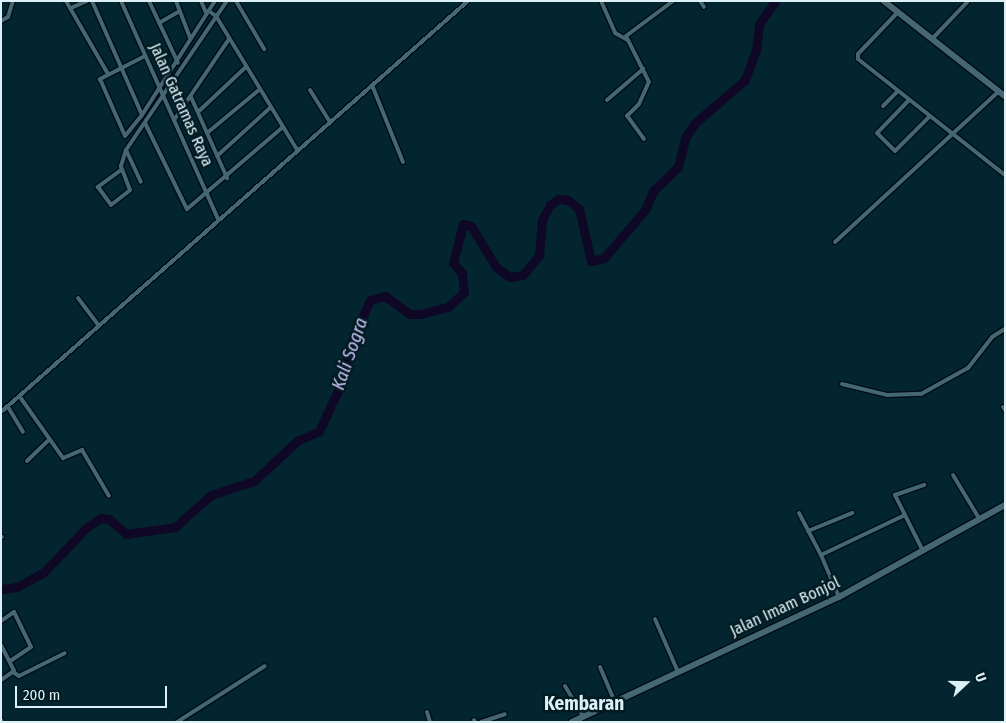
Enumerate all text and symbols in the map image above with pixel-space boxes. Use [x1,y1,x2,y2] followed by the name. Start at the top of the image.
[145,40,217,170] street label: Jalan Gatramas Raya
[328,315,372,393] water label: Kali Sogra
[727,573,843,641] street label: Jalan Imam Bonjol
[941,658,991,708] north arrow
[971,671,990,684] text: U
[18,676,170,708] scale bar
[23,686,60,704] text: 200 m
[544,693,624,715] district label: Kembaran

